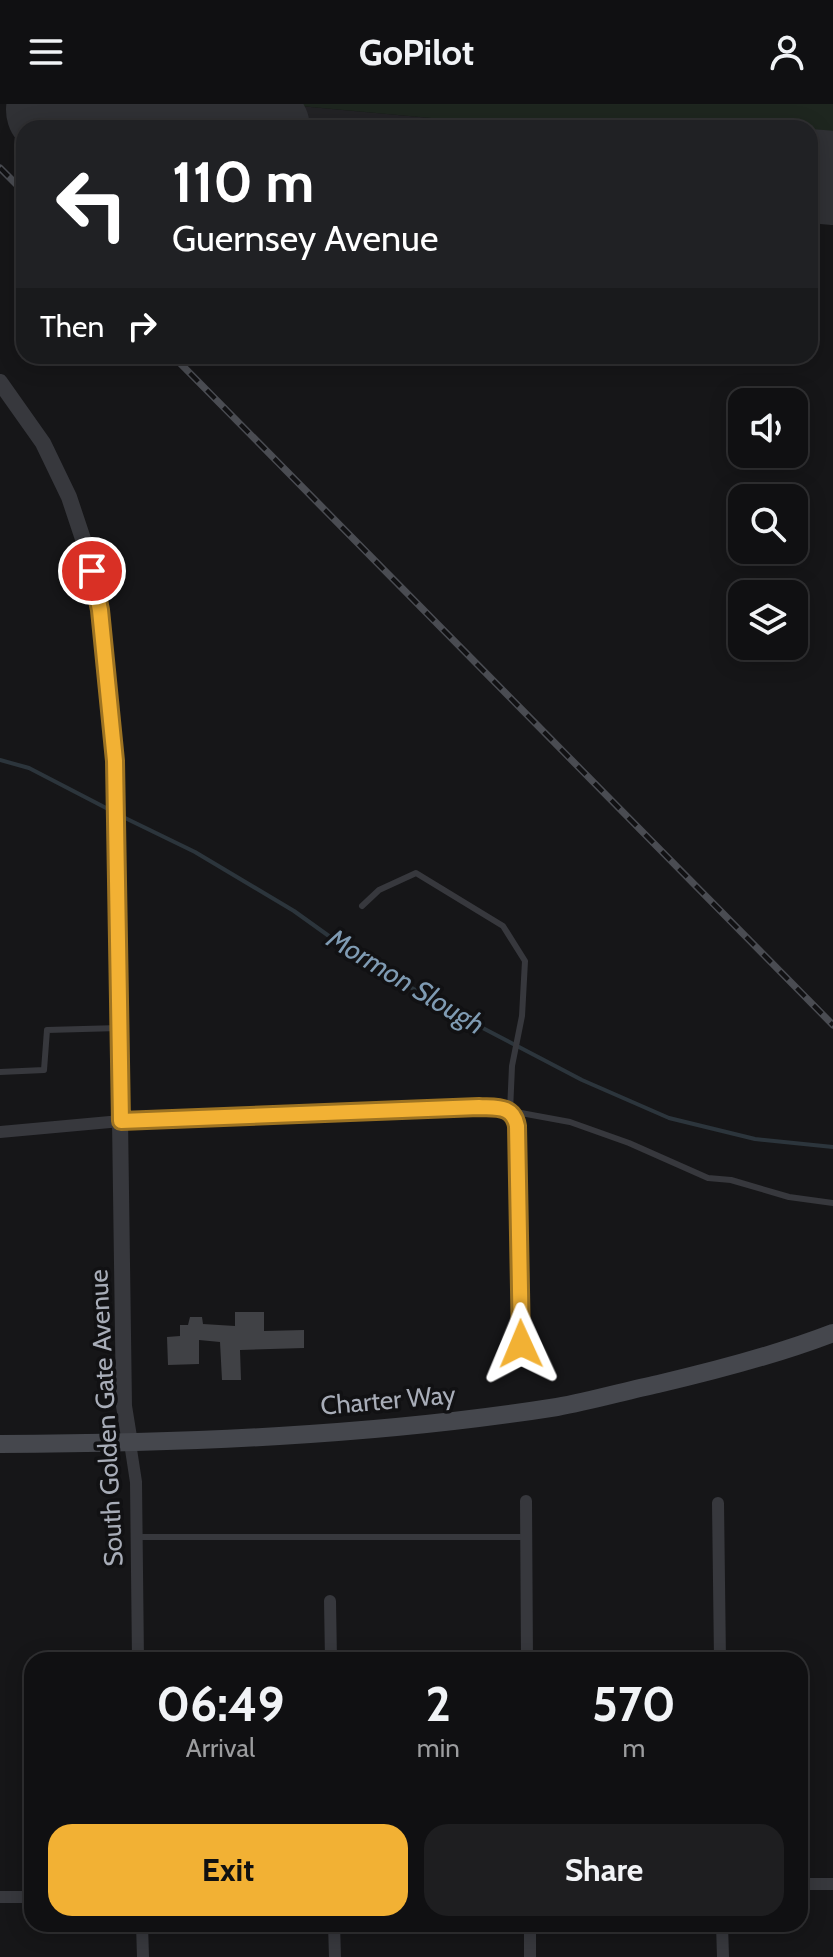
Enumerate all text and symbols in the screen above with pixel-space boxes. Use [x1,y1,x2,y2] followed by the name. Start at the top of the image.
[24,30,68,74] icon: menu
[359,30,474,74] text: GoPilot
[765,30,809,74] icon: person
[172,148,314,216] text: 110 m
[40,152,144,256] icon: left
[172,216,438,260] text: Guernsey Avenue
[120,304,164,348] icon: right
[40,308,104,345] text: Then
[728,388,808,660] map controls
[728,388,808,468] button: sound
[728,484,808,564] button: search
[58,537,126,605] pin
[70,549,114,593] icon: arrive
[728,580,808,660] button: layers
[320,920,491,1041] water label: Mormon Slough
[82,1269,130,1567] street label: South Golden Gate Avenue
[479,1302,563,1386] position arrow
[319,1378,457,1422] street label: Charter Way
[156,1675,285,1733] text: 06:49
[426,1675,451,1733] text: 2
[592,1675,676,1733] text: 570
[186,1732,255,1764] text: Arrival
[417,1732,460,1764] text: min
[622,1732,645,1764] text: m
[48,1824,408,1916] button: Exit
[424,1824,784,1916] button: Share

